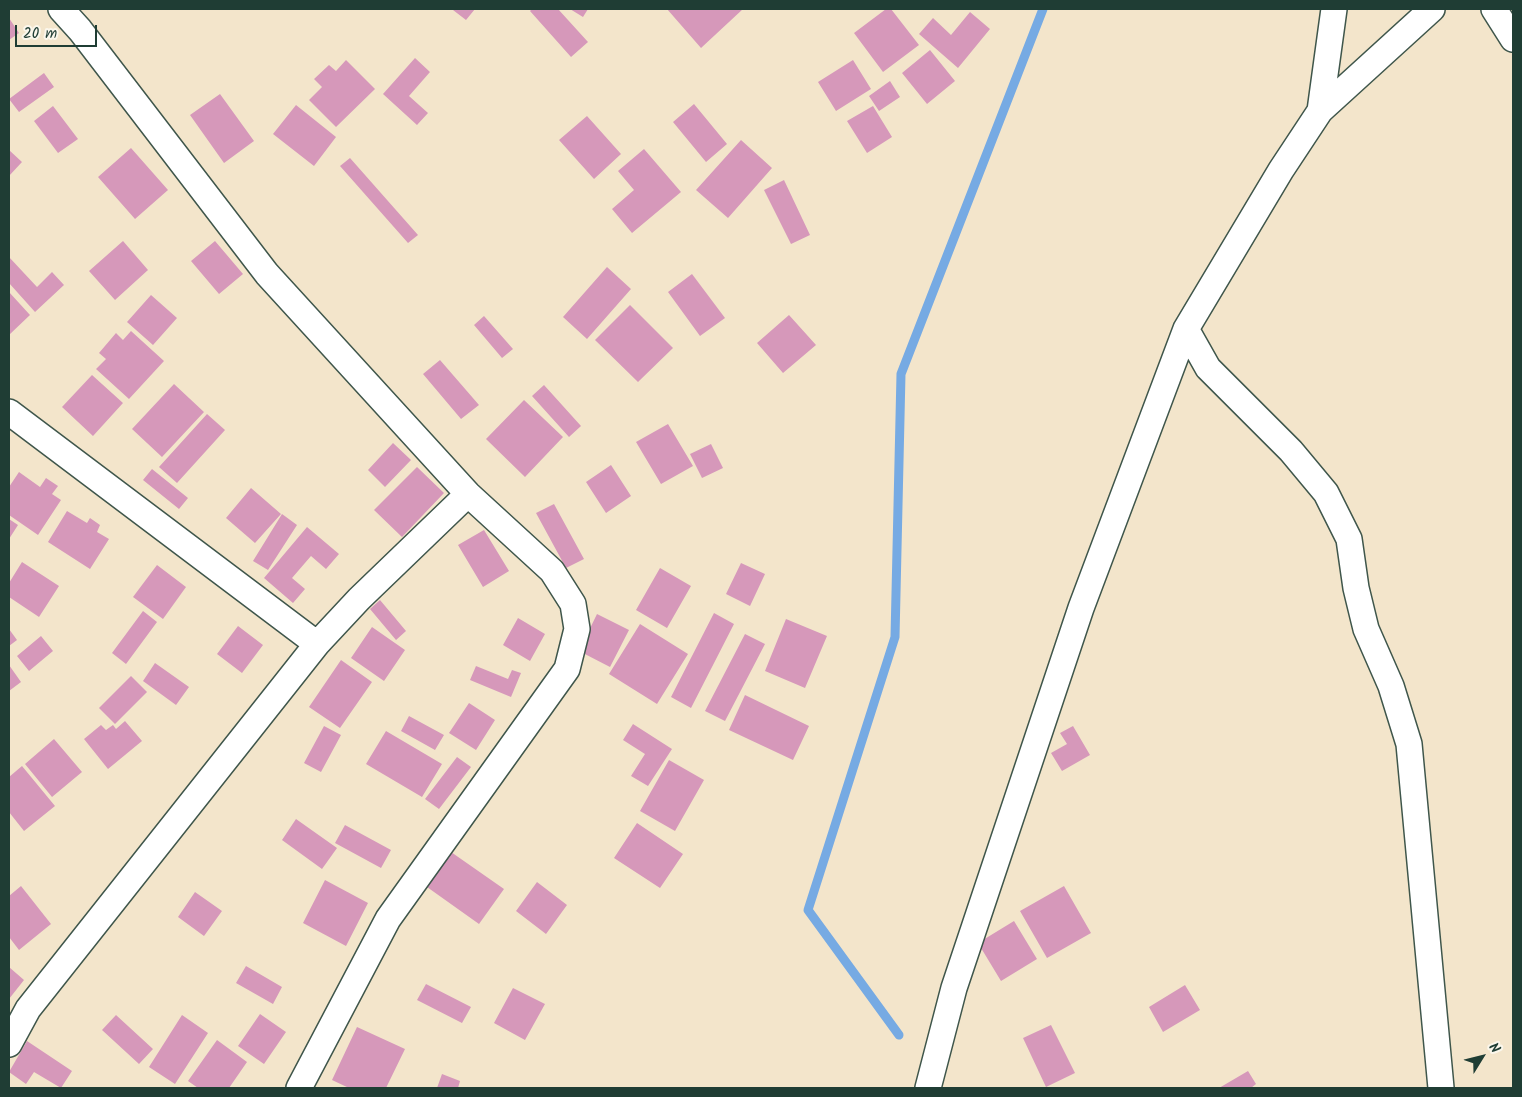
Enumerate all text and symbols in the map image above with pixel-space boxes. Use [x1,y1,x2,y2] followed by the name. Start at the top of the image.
[18,15,100,47] scale bar
[23,22,57,46] text: 20 m
[1457,1032,1507,1082] north arrow
[1483,1038,1506,1058] text: N

